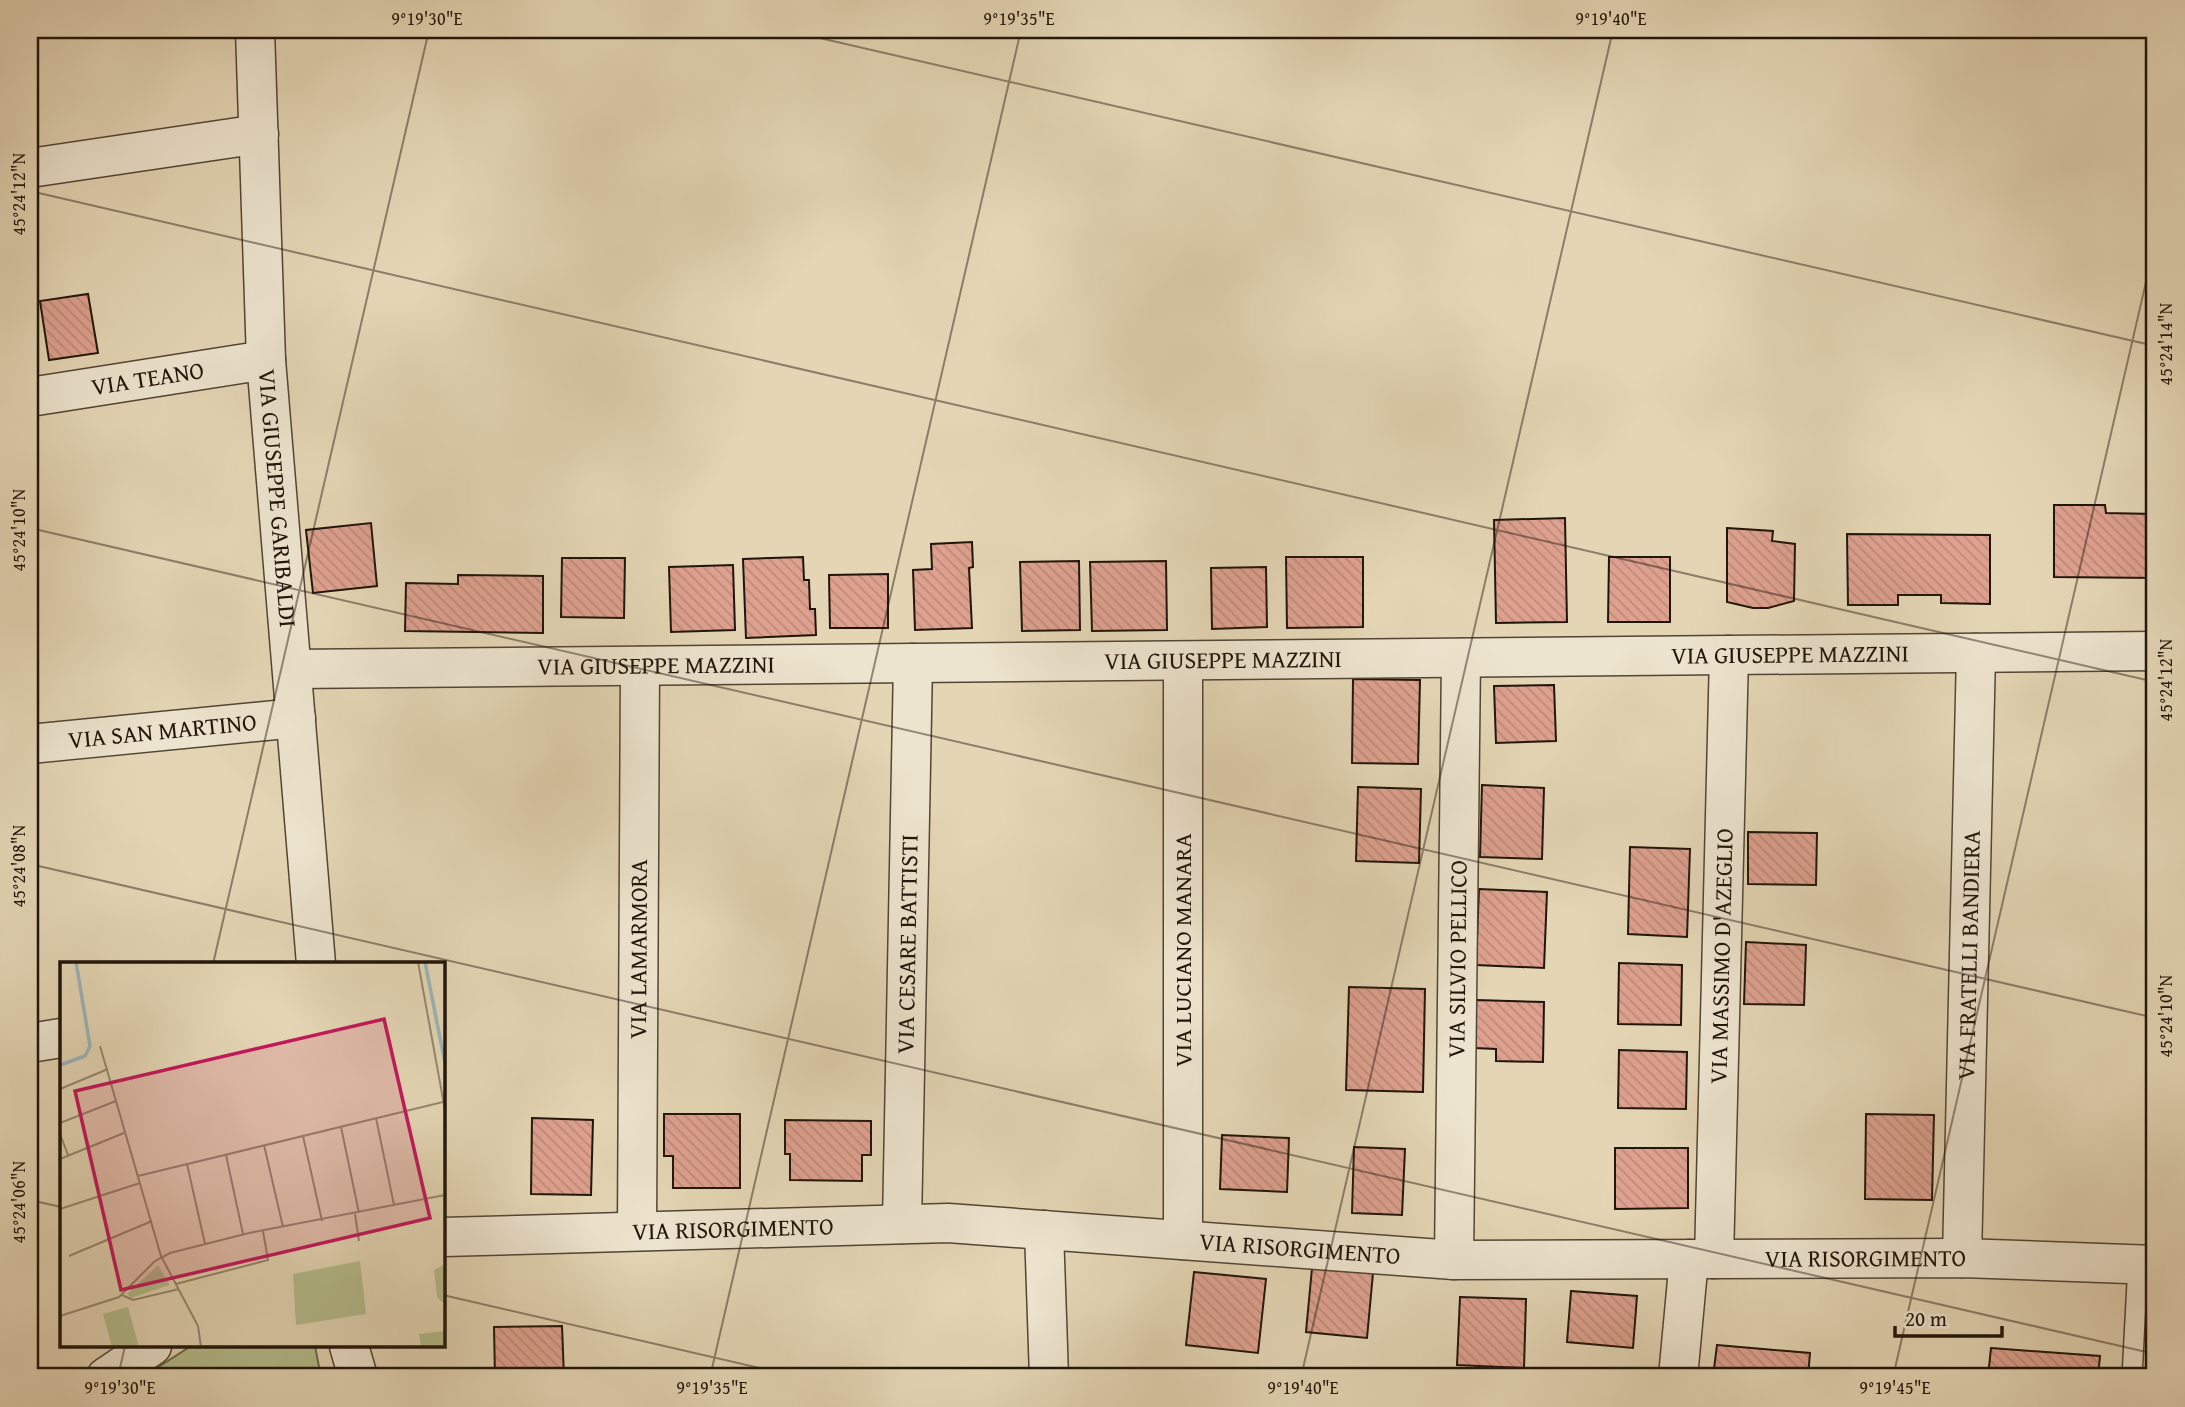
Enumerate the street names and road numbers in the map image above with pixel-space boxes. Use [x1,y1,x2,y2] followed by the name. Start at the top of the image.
[89,352,206,404] street label: VIA TEANO
[250,368,306,629] street label: VIA GIUSEPPE GARIBALDI
[1671,635,1909,673] street label: VIA GIUSEPPE MAZZINI
[1104,641,1342,678] street label: VIA GIUSEPPE MAZZINI
[537,646,775,684] street label: VIA GIUSEPPE MAZZINI
[67,704,258,757] street label: VIA SAN MARTINO
[1700,828,1742,1084] street label: VIA MASSIMO D'AZEGLIO
[1948,829,1989,1080] street label: VIA FRATELLI BANDIERA
[1165,833,1200,1067] street label: VIA LUCIANO MANARA
[887,834,927,1054] street label: VIA CESARE BATTISTI
[620,858,656,1039] street label: VIA LAMARMORA
[1438,860,1476,1058] street label: VIA SILVIO PELLICO
[632,1208,834,1249] street label: VIA RISORGIMENTO
[1198,1223,1402,1273] street label: VIA RISORGIMENTO
[1765,1240,1966,1276] street label: VIA RISORGIMENTO

